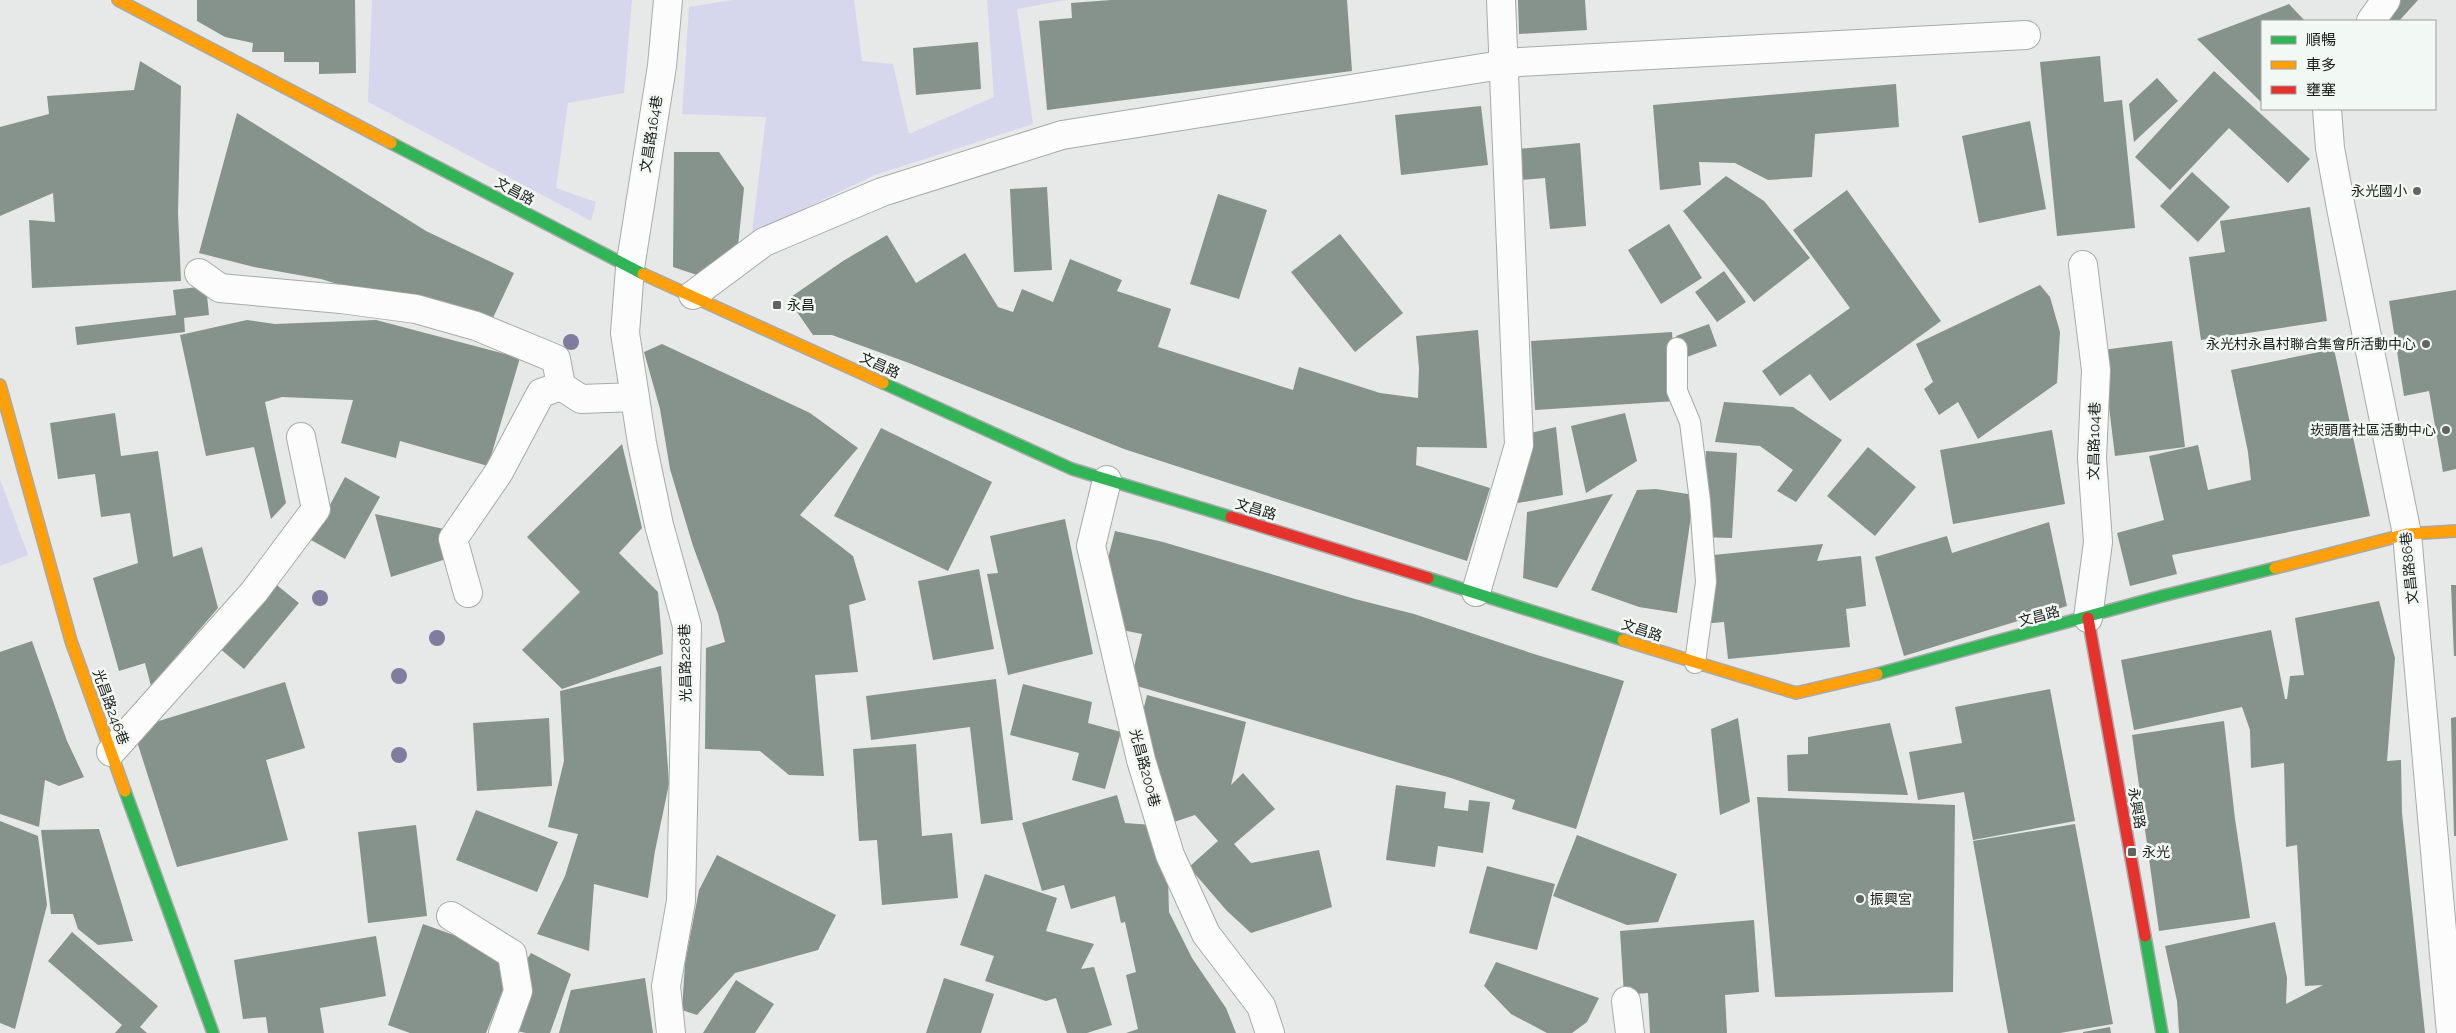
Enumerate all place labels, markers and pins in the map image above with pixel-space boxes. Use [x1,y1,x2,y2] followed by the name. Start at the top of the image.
[2351,183,2407,199] place label: 永光國小
[2411,185,2423,197] marker: 永光國小
[787,297,815,313] place label: 永昌
[771,299,783,311] marker: 永昌
[2206,336,2416,352] place label: 永光村永昌村聯合集會所活動中心
[2420,338,2432,350] marker: 永光村永昌村聯合集會所活動中心
[2310,422,2436,438] place label: 崁頭厝社區活動中心
[2440,424,2452,436] marker: 崁頭厝社區活動中心
[2142,844,2170,860] place label: 永光
[2126,846,2138,858] marker: 永光
[1870,891,1912,907] place label: 振興宮
[1854,893,1866,905] marker: 振興宮

